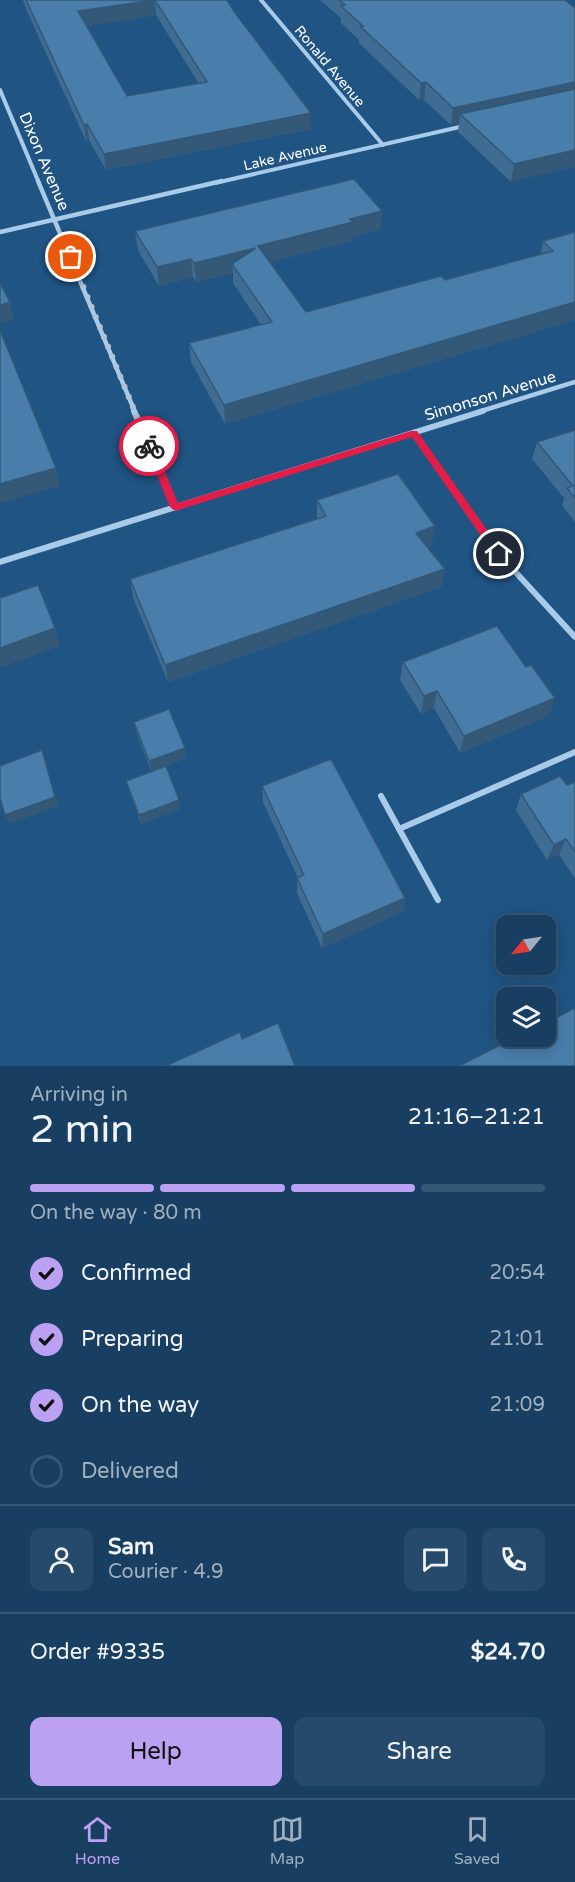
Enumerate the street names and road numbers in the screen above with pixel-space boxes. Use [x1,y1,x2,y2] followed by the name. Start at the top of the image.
[291,22,369,111] street label: Ronald Avenue
[14,109,74,214] street label: Dixon Avenue
[242,139,329,174] street label: Lake Avenue
[422,366,558,425] street label: Simonson Avenue

